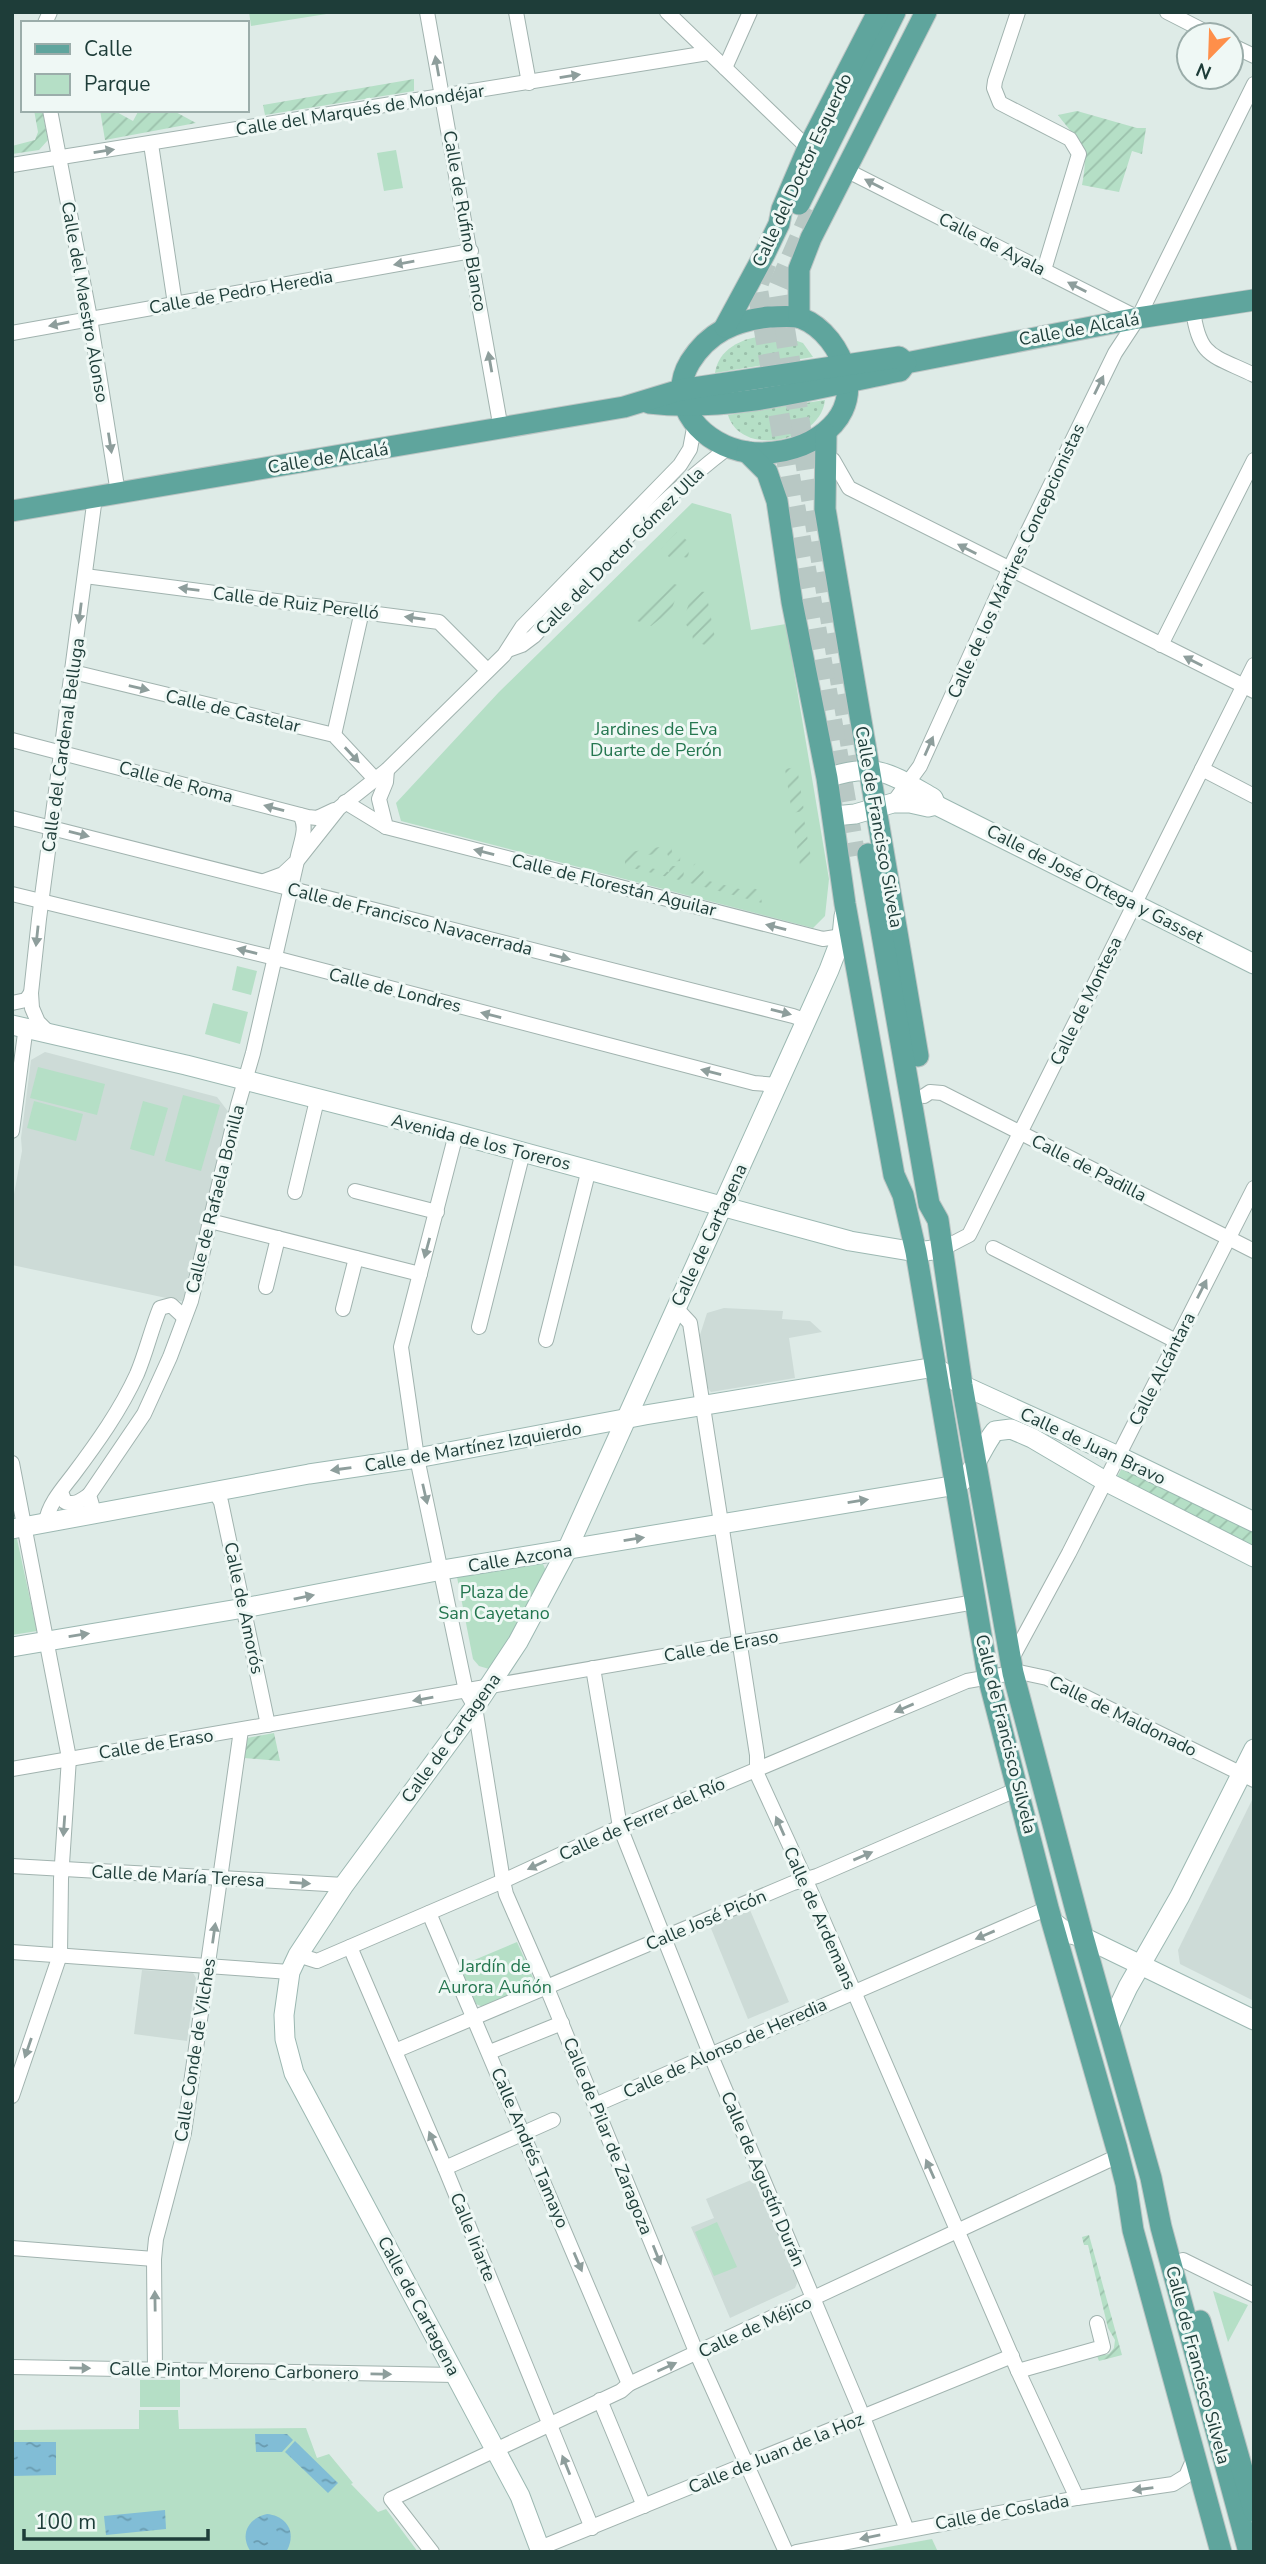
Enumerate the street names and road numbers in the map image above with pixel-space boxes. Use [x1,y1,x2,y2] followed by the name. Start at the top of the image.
[747,69,857,271] street label: Calle del Doctor Esquerdo
[234,78,487,142] street label: Calle del Marqués de Mondéjar
[437,129,493,313] street label: Calle de Rufino Blanco
[55,200,115,404] street label: Calle del Maestro Alonso
[934,207,1050,281] street label: Calle de Ayala
[147,264,335,320] street label: Calle de Pedro Heredia
[1017,307,1141,351] street label: Calle de Alcalá
[942,420,1090,702] street label: Calle de los Mártires Concepcionistas
[266,437,390,479] street label: Calle de Alcalá
[530,461,710,641] street label: Calle del Doctor Gómez Ulla
[212,581,380,625] street label: Calle de Ruiz Perelló
[36,636,90,854] street label: Calle del Cardenal Belluga
[163,684,303,738] street label: Calle de Castelar
[849,724,909,930] street label: Calle de Francisco Silvela
[116,755,236,809] street label: Calle de Roma
[982,819,1208,950] street label: Calle de José Ortega y Gasset
[509,848,719,922] street label: Calle de Florestán Aguilar
[285,877,535,961] street label: Calle de Francisco Navacerrada
[1044,933,1128,1069] street label: Calle de Montesa
[326,962,464,1018] street label: Calle de Londres
[180,1102,250,1296] street label: Calle de Rafaela Bonilla
[389,1108,573,1176] street label: Avenida de los Toreros
[1027,1129,1151,1207] street label: Calle de Padilla
[665,1160,753,1310] street label: Calle de Cartagena
[1123,1308,1201,1430] street label: Calle Alcántara
[1016,1402,1170,1490] street label: Calle de Juan Bravo
[363,1416,583,1478] street label: Calle de Martínez Izquierdo
[466,1538,574,1578] street label: Calle Azcona
[218,1540,270,1676] street label: Calle de Amorós
[662,1624,780,1668] street label: Calle de Eraso
[970,1632,1042,1836] street label: Calle de Francisco Silvela
[396,1668,506,1808] street label: Calle de Cartagena
[1045,1670,1201,1762] street label: Calle de Maldonado
[97,1723,215,1765] street label: Calle de Eraso
[555,1772,729,1866] street label: Calle de Ferrer del Río
[778,1843,862,1993] street label: Calle de Ardemans
[91,1859,265,1893] street label: Calle de María Teresa
[642,1884,770,1956] street label: Calle José Picón
[169,1956,221,2144] street label: Calle Conde de Vilches
[619,1992,831,2104] street label: Calle de Alonso de Heredia
[557,2034,659,2238] street label: Calle de Pilar de Zaragoza
[485,2064,575,2232] street label: Calle Andrés Tamayo
[715,2088,811,2270] street label: Calle de Agustín Durán
[444,2189,502,2285] street label: Calle Iriarte
[372,2232,466,2380] street label: Calle de Cartagena
[1160,2263,1236,2467] street label: Calle de Francisco Silvela
[694,2290,816,2364] street label: Calle de Méjico
[109,2357,359,2385] street label: Calle Pintor Moreno Carbonero
[685,2407,867,2499] street label: Calle de Juan de la Hoz
[933,2488,1071,2536] street label: Calle de Coslada

